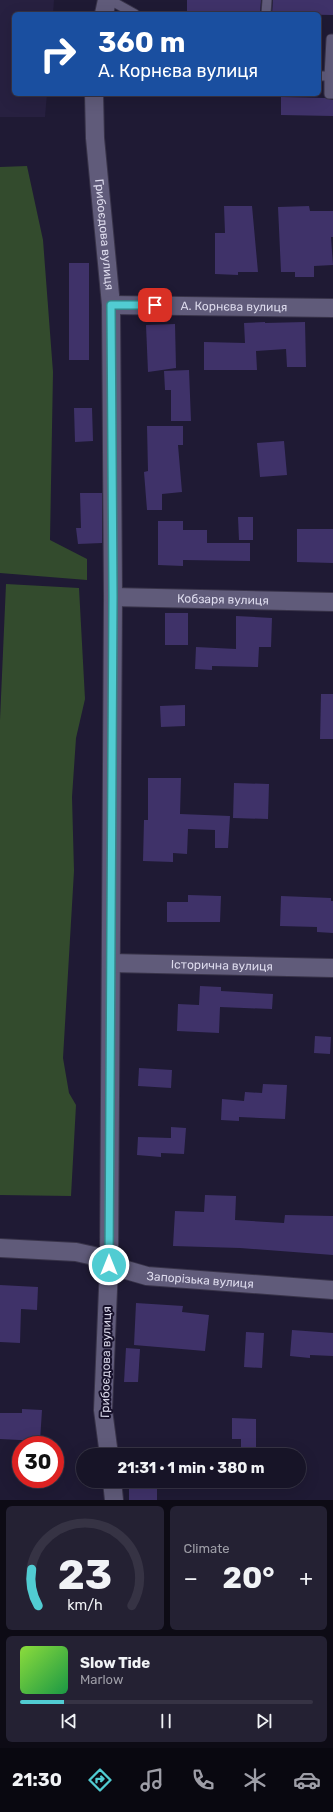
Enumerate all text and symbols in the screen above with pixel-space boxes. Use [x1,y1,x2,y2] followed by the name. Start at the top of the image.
[98,26,185,59] text: 360 m
[32,28,84,80] icon: right
[98,60,258,82] text: А. Корнєва вулиця
[92,178,117,291] street label: Грибоєдова вулиця
[138,288,172,322] pin
[144,294,166,316] icon: arrive
[180,299,288,314] street label: А. Корнєва вулиця
[177,591,269,608] street label: Кобзаря вулиця
[171,957,273,974] street label: Історична вулиця
[88,1244,130,1286] position arrow
[146,1269,254,1291] street label: Запорізька вулиця
[98,1306,114,1418] street label: Грибоєдова вулиця
[12,1436,64,1488] speed limit sign: 30
[118,1459,264,1477] text: 21:31 · 1 min · 380 m
[184,1541,230,1556] text: Climate
[58,1550,112,1599] text: 23
[222,1560,275,1596] text: 20°
[184,1565,198,1592] text: −
[299,1565,313,1592] text: +
[67,1597,103,1614] text: km/h
[80,1654,150,1672] text: Slow Tide
[80,1672,123,1687] text: Marlow
[58,1710,80,1732] icon: previous
[155,1710,177,1732] icon: pause
[253,1710,275,1732] icon: next
[86,1766,114,1794] icon: directions
[138,1766,166,1794] icon: music
[189,1766,217,1794] icon: phone
[241,1766,269,1794] icon: climate
[293,1766,321,1794] icon: car
[12,1769,62,1791] text: 21:30

